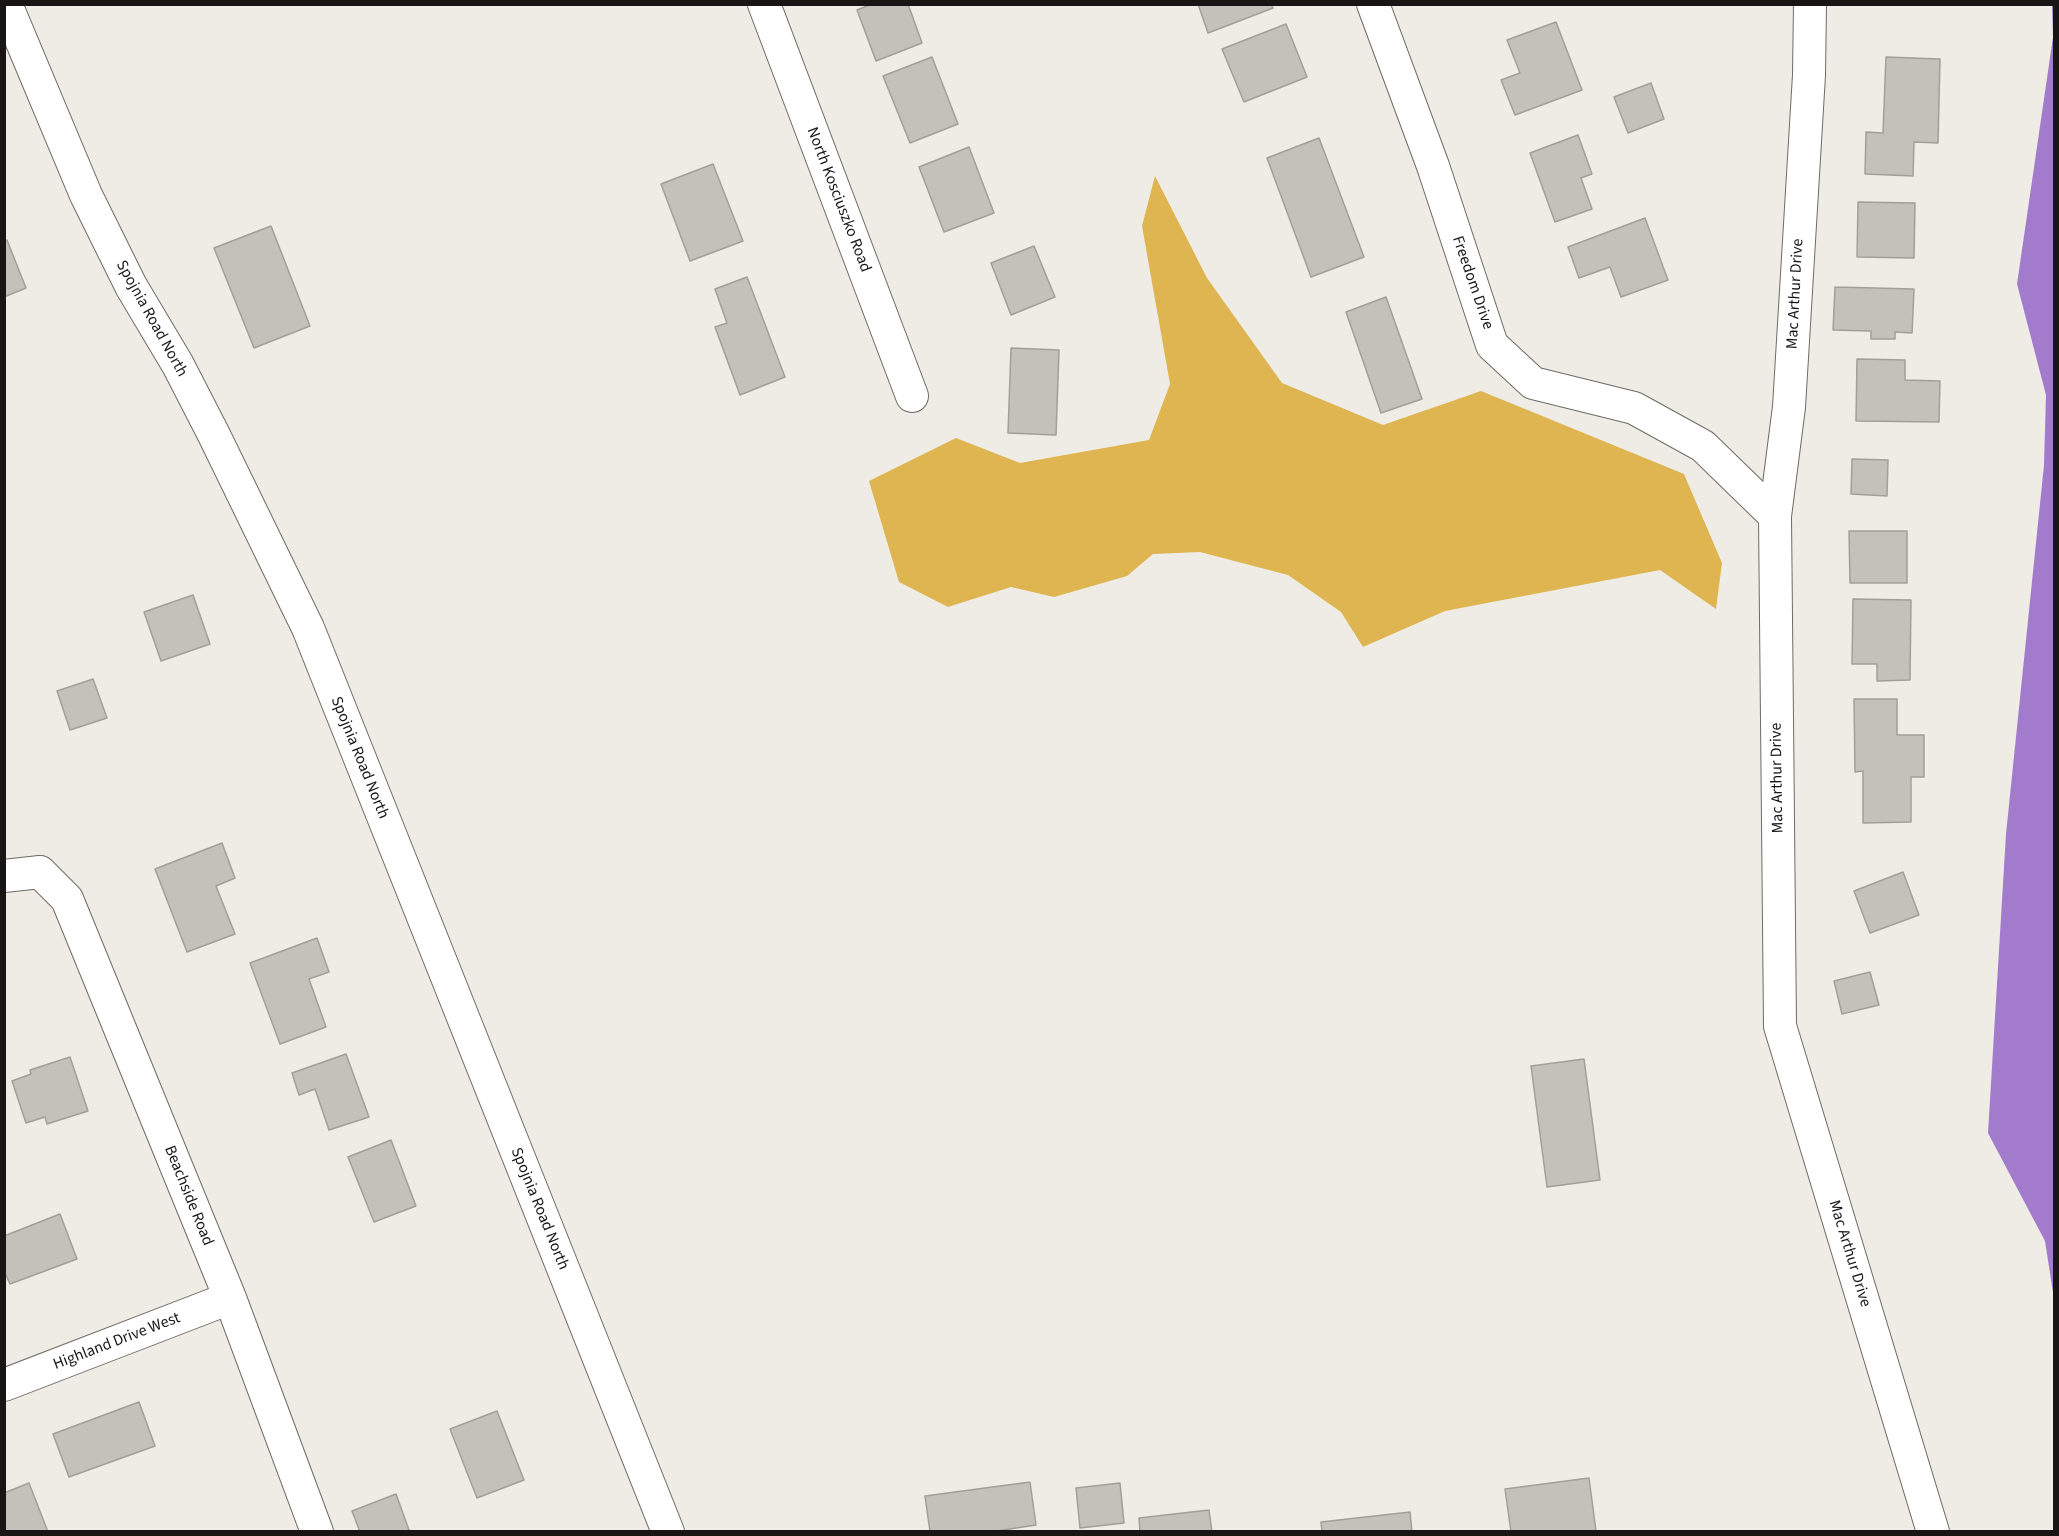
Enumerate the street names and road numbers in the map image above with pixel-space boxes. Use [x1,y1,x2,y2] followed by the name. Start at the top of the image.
[802,125,874,275] street label: North Kosciuszko Road
[1447,234,1497,332] street label: Freedom Drive
[1784,238,1808,350] street label: Mac Arthur Drive
[111,257,191,381] street label: Spojnia Road North
[326,694,392,822] street label: Spojnia Road North
[1767,723,1789,833] street label: Mac Arthur Drive
[159,1143,217,1249] street label: Beachside Road
[506,1145,572,1273] street label: Spojnia Road North
[1824,1198,1874,1310] street label: Mac Arthur Drive
[51,1309,183,1375] street label: Highland Drive West

